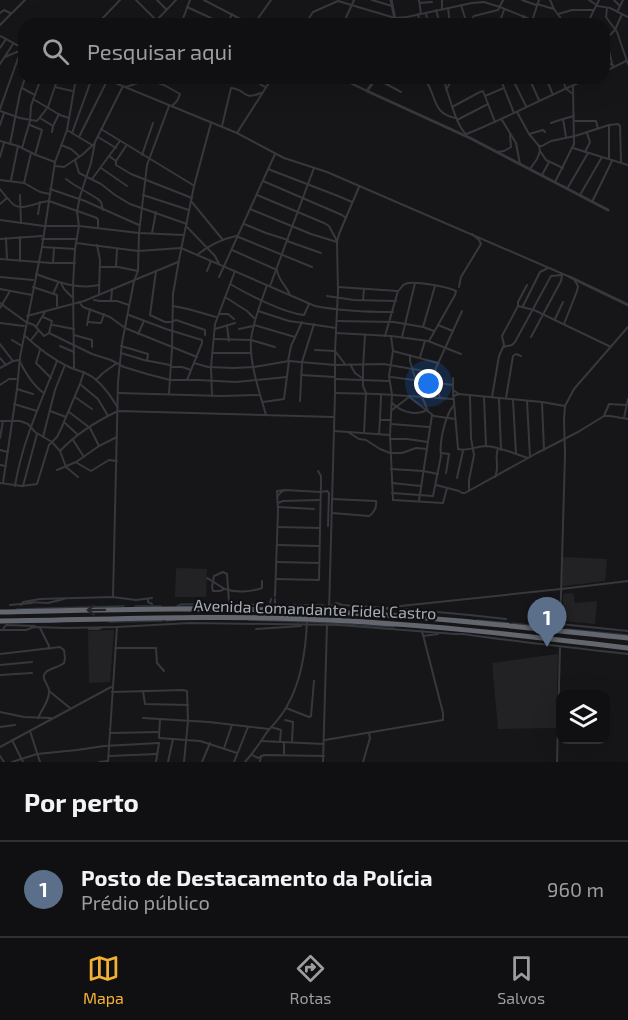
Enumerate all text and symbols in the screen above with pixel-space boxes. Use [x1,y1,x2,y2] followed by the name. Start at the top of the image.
[18,18,610,84] search box
[39,35,72,68] icon: search
[87,38,233,64] text: Pesquisar aqui
[414,369,443,398] your location
[193,595,437,622] street label: Avenida Comandante Fidel Castro
[528,598,566,647] pin: 1
[86,604,106,616] one-way arrow
[556,690,610,744] map controls
[556,690,610,744] button: layers
[24,786,139,817] text: Por perto
[81,864,432,890] text: Posto de Destacamento da Polícia
[39,877,48,901] text: 1
[547,877,604,901] text: 960 m
[81,890,210,914] text: Prédio público
[83,952,124,1007] tab: Mapa
[290,952,332,1007] tab: Rotas
[497,952,545,1007] tab: Salvos

